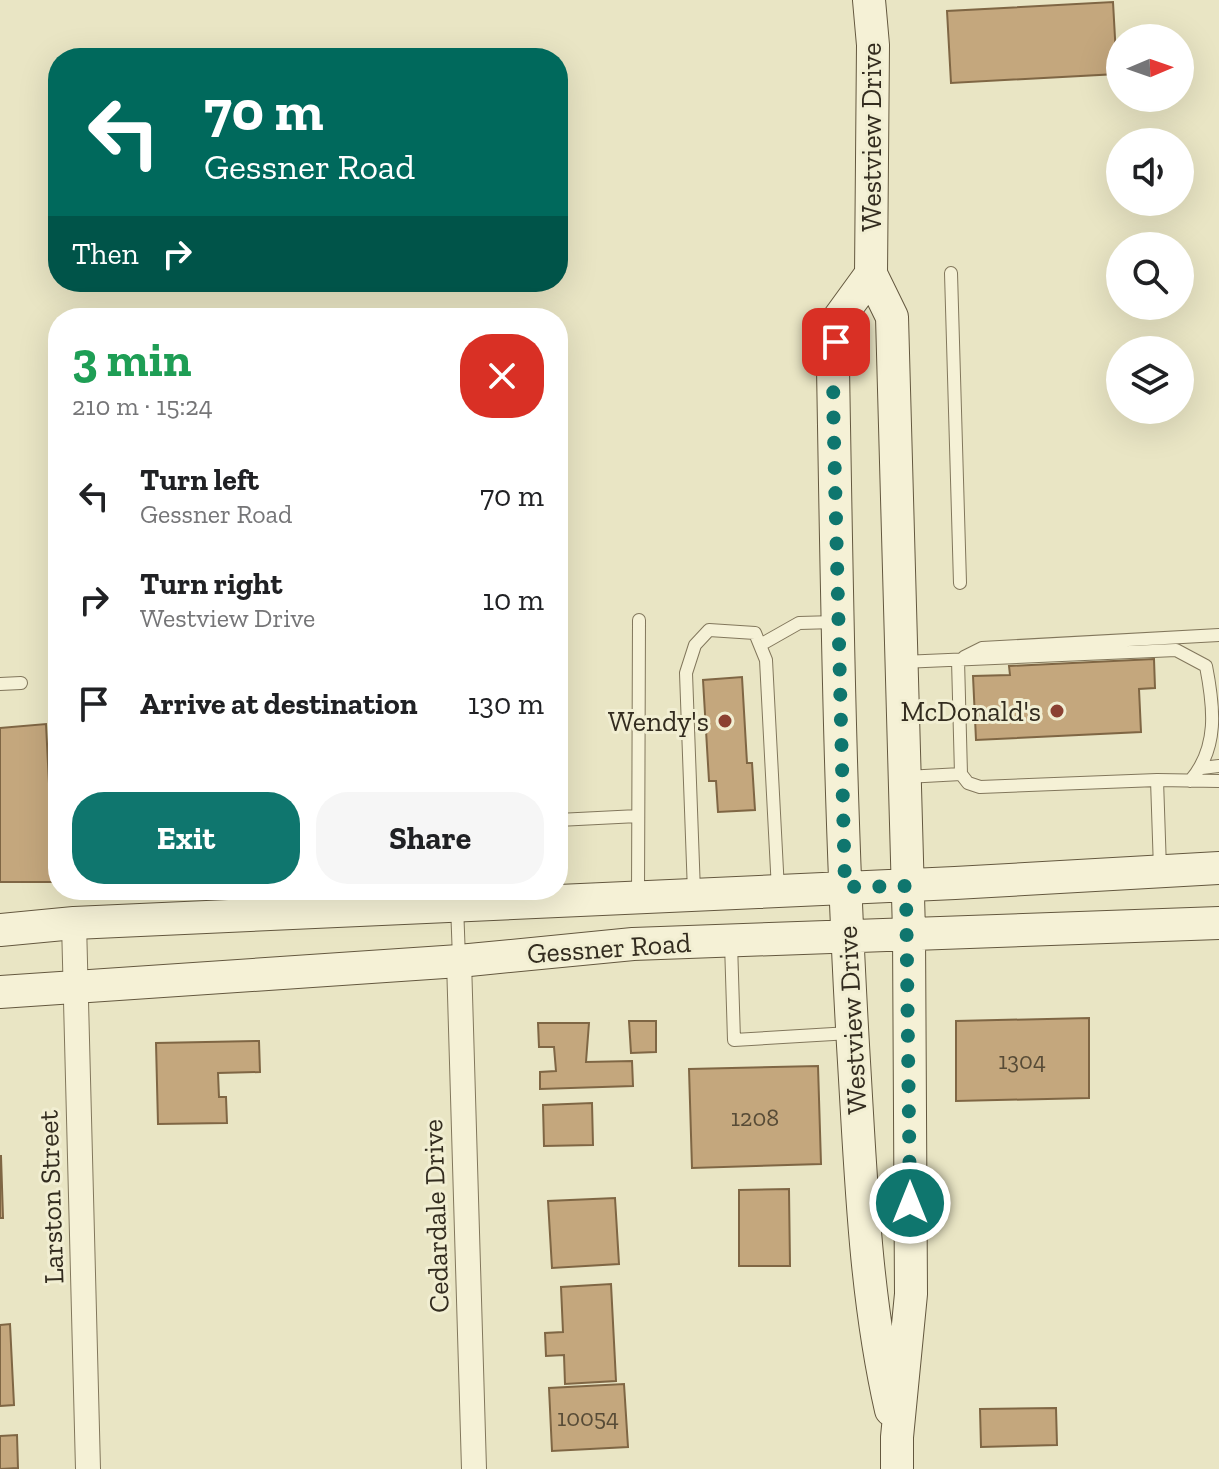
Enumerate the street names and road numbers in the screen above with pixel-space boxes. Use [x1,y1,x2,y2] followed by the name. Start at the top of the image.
[855,43,888,231] street label: Westview Drive
[831,925,873,1115] street label: Westview Drive
[526,926,692,970] street label: Gessner Road
[31,1109,71,1284] street label: Larston Street
[416,1119,456,1313] street label: Cedardale Drive

